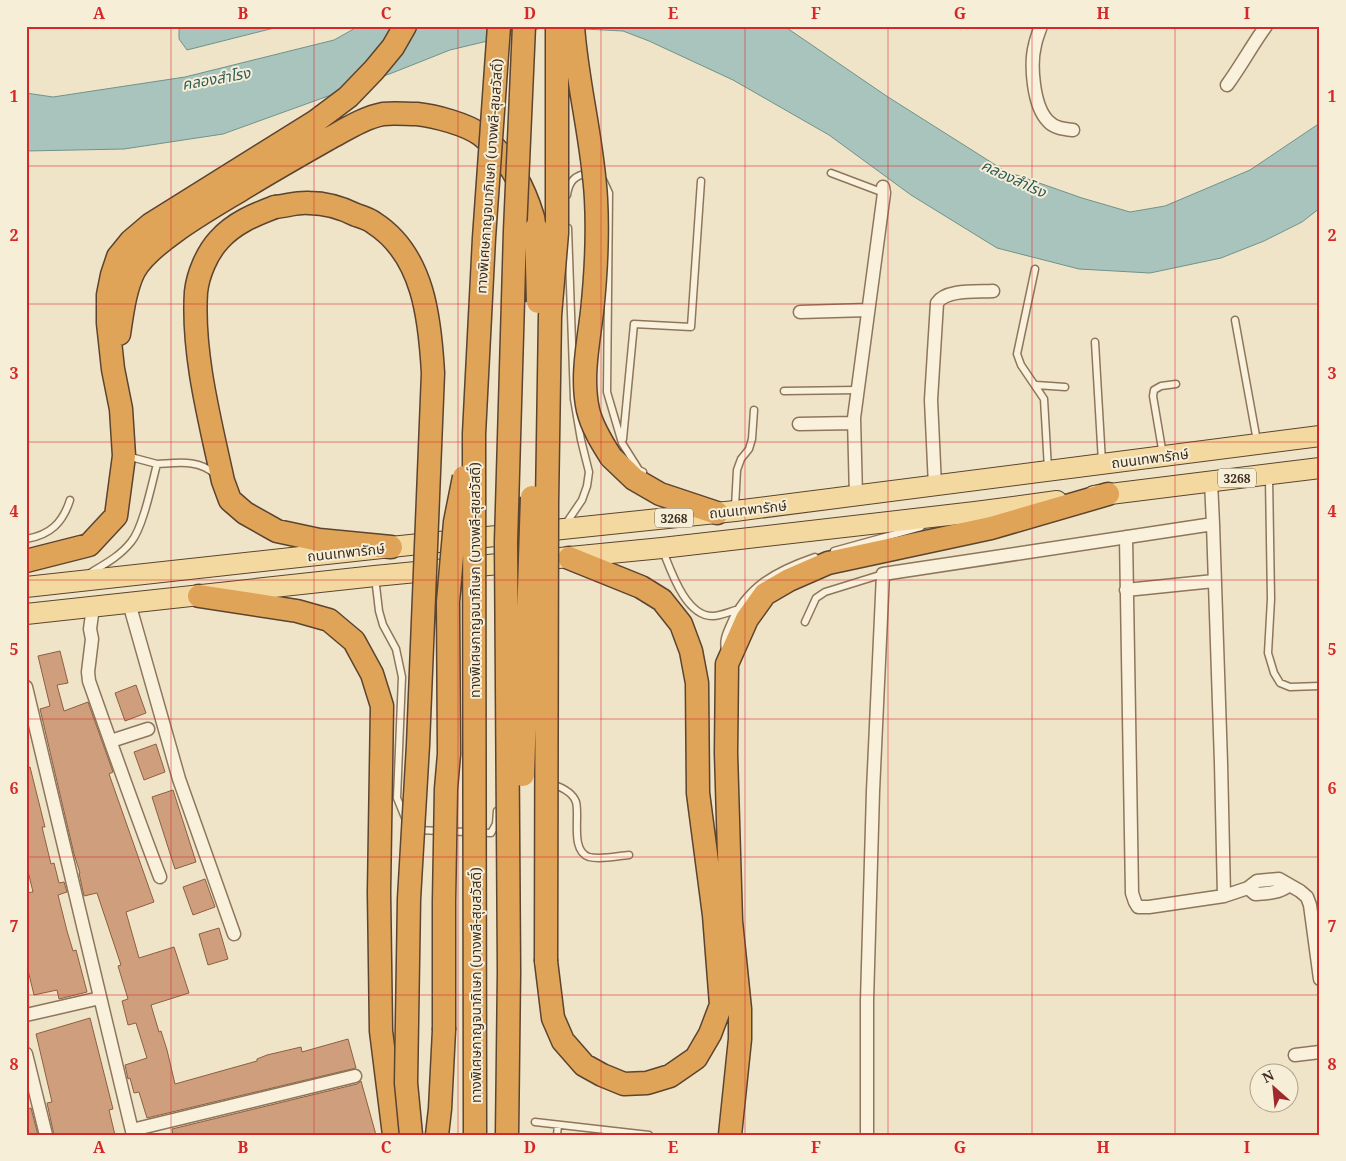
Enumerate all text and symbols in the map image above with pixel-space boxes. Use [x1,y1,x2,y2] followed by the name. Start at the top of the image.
[93,2,106,24] text: A
[238,2,249,24] text: B
[381,2,392,24] text: C
[524,2,536,24] text: D
[668,2,678,24] text: E
[811,2,821,24] text: F
[954,2,966,24] text: G
[1096,2,1110,24] text: H
[1244,2,1250,24] text: I
[471,58,507,294] street label: ทางพิเศษกาญจนาภิเษก (บางพลี-สุขสวัสดิ์)
[180,62,253,94] water label: คลองสำโรง
[9,85,19,107] text: 1
[1327,85,1337,107] text: 1
[979,154,1050,202] water label: คลองสำโรง
[9,224,19,246] text: 2
[1327,224,1337,246] text: 2
[9,362,19,384] text: 3
[1327,362,1337,384] text: 3
[1110,444,1190,472] street label: ถนนเทพารักษ์
[465,462,484,698] street label: ทางพิเศษกาญจนาภิเษก (บางพลี-สุขสวัสดิ์)
[1218,468,1256,488] road number: 3268
[708,495,788,523] street label: ถนนเทพารักษ์
[9,500,19,522] text: 4
[1327,500,1337,522] text: 4
[655,508,693,528] road number: 3268
[306,538,386,566] street label: ถนนเทพารักษ์
[9,638,19,660] text: 5
[1327,638,1337,660] text: 5
[9,777,19,799] text: 6
[1327,777,1337,799] text: 6
[466,867,485,1103] street label: ทางพิเศษกาญจนาภิเษก (บางพลี-สุขสวัสดิ์)
[9,915,19,937] text: 7
[1327,915,1337,937] text: 7
[9,1053,19,1075] text: 8
[1327,1053,1337,1075] text: 8
[1248,1064,1298,1114] north arrow
[1259,1065,1277,1087] text: N
[93,1136,106,1158] text: A
[238,1136,249,1158] text: B
[381,1136,392,1158] text: C
[524,1136,536,1158] text: D
[668,1136,678,1158] text: E
[811,1136,821,1158] text: F
[954,1136,966,1158] text: G
[1096,1136,1110,1158] text: H
[1244,1136,1250,1158] text: I

